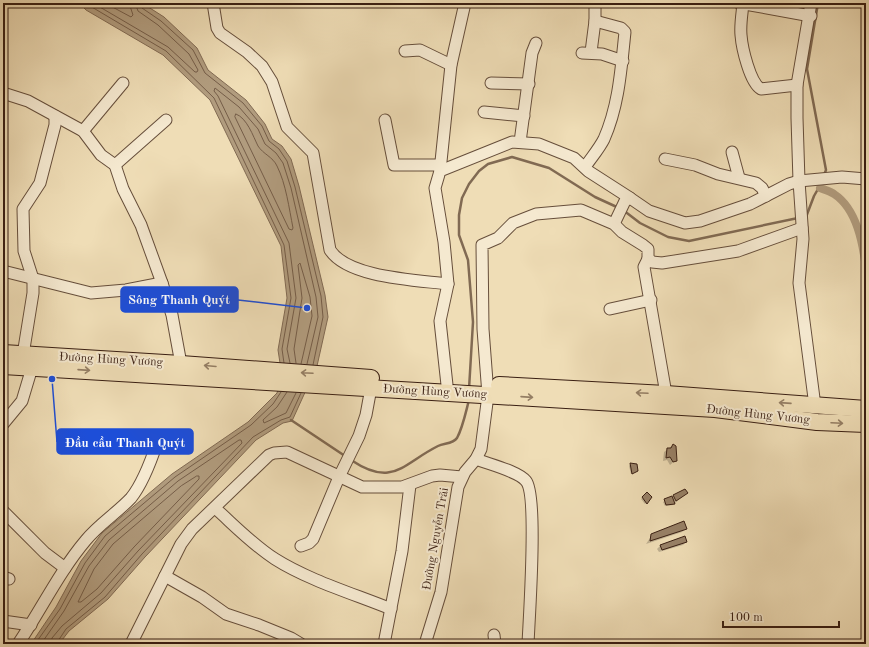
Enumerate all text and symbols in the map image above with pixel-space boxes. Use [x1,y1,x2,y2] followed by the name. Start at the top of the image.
[121,287,238,312] callout: Sông Thanh Quýt
[128,294,230,307] text: Sông Thanh Quýt
[59,351,164,369] street label: Đường Hùng Vương
[204,363,217,370] one-way arrow
[77,367,90,374] one-way arrow
[301,369,314,377] one-way arrow
[383,383,488,401] street label: Đường Hùng Vương
[636,389,649,396] one-way arrow
[520,394,533,401] one-way arrow
[779,400,792,407] one-way arrow
[706,404,811,426] street label: Đường Hùng Vương
[830,419,843,426] one-way arrow
[57,429,193,454] callout: Đầu cầu Thanh Quýt
[65,436,185,450] text: Đầu cầu Thanh Quýt
[420,486,451,591] street label: Đường Nguyễn Trãi
[723,603,839,629] scale bar
[729,612,763,624] text: 100 m

